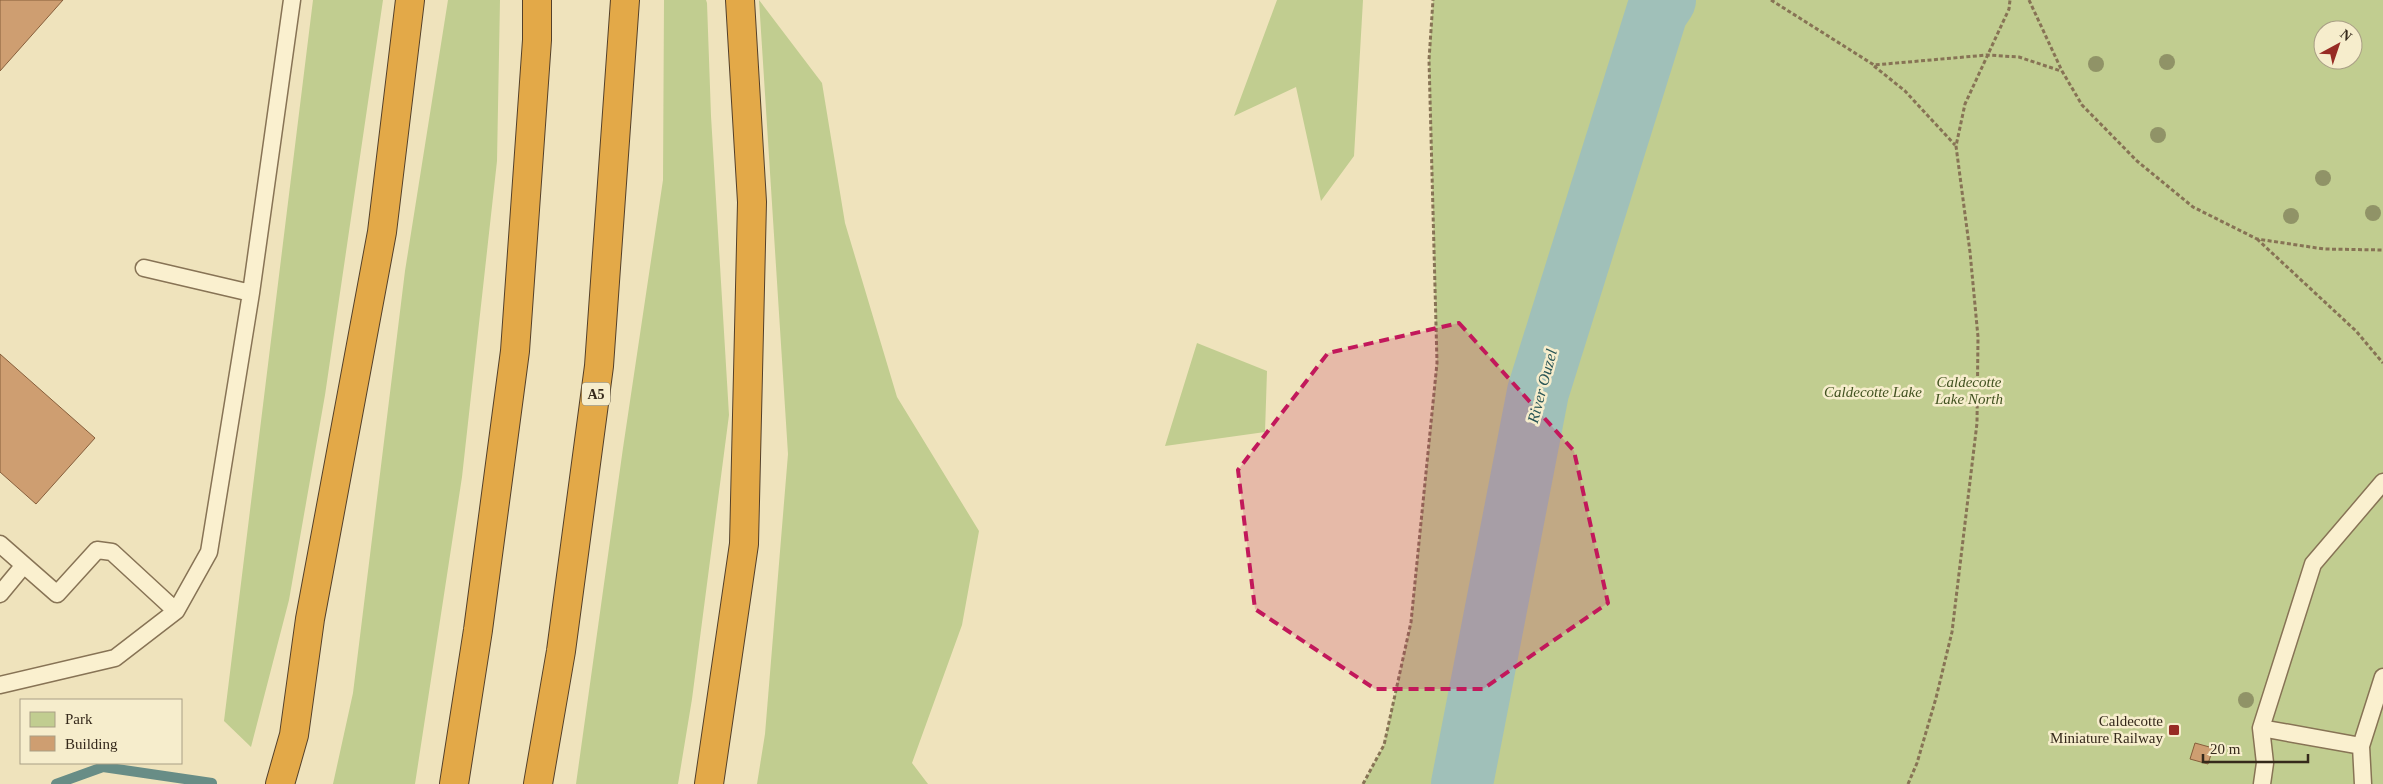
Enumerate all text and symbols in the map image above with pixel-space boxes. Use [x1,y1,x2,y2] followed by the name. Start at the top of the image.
[2313,20,2363,70] north arrow
[2337,26,2355,44] text: N
[1524,347,1560,426] water label: River Ouzel
[1934,374,2003,407] park label: Caldecotte Lake North
[582,382,610,406] road number: A5
[1824,384,1922,400] park label: Caldecotte Lake
[20,699,182,764] legend
[65,711,93,727] text: Park
[2050,713,2163,746] place label: Caldecotte Miniature Railway
[2167,723,2181,737] marker: Caldecotte Miniature Railway
[2203,732,2308,764] scale bar
[65,736,118,752] text: Building
[2210,741,2241,757] text: 20 m

